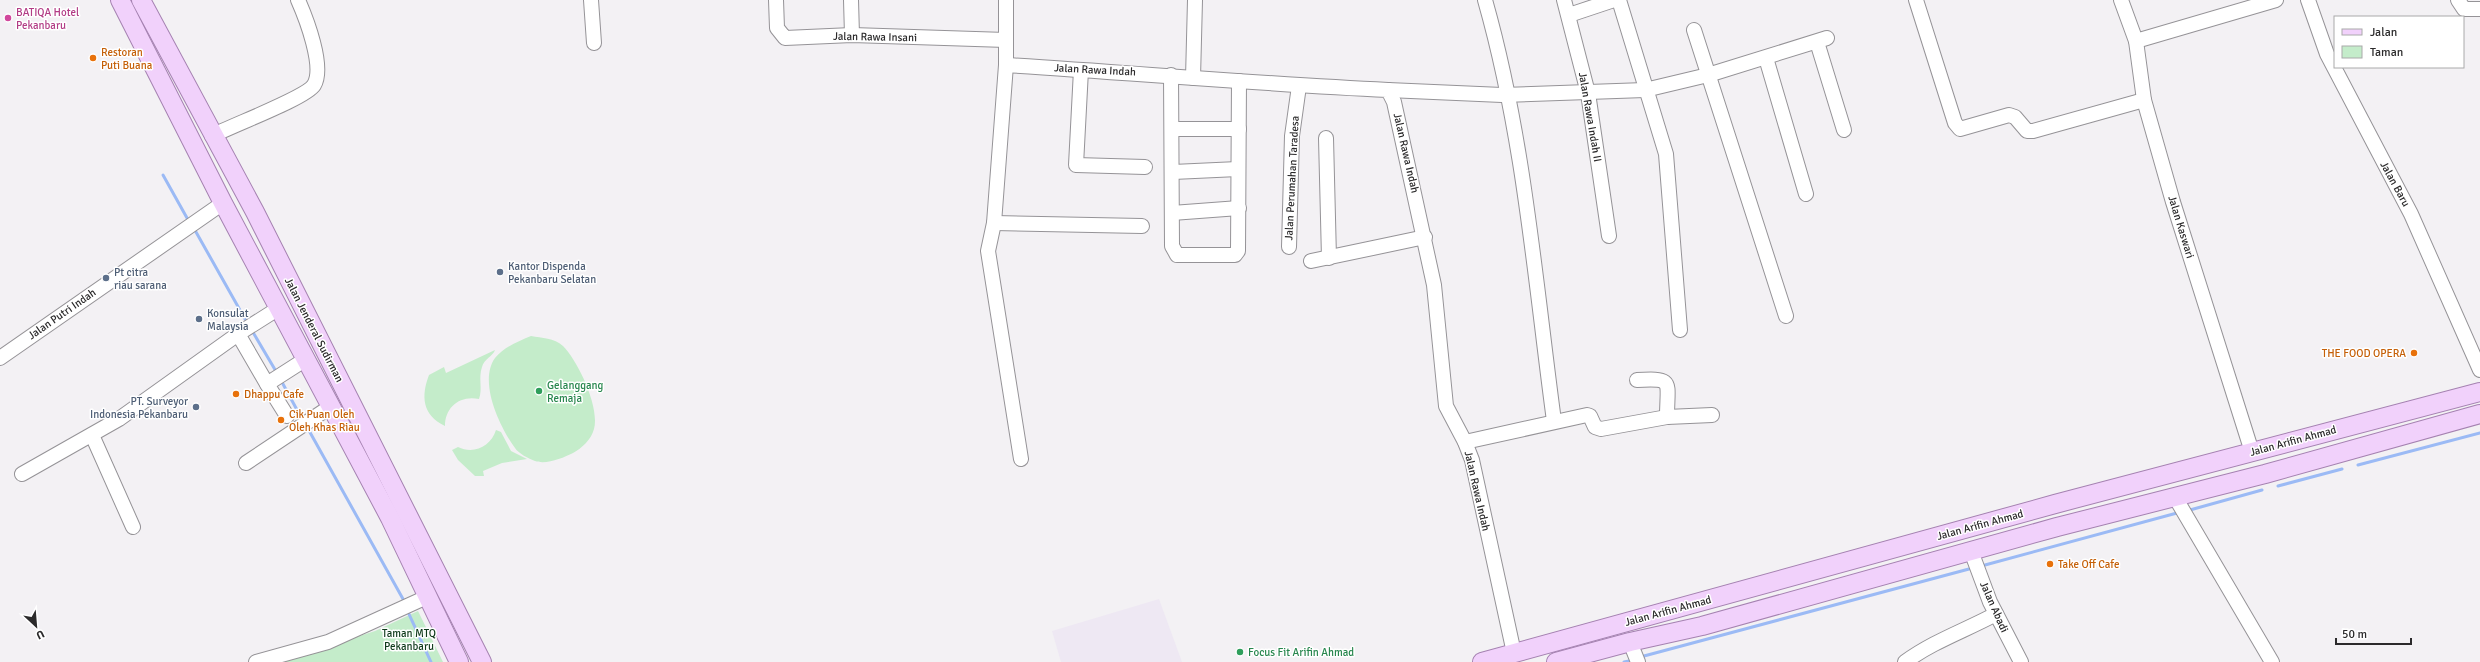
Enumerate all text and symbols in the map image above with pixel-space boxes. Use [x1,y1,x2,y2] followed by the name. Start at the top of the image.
[16,6,79,32] place label: BATIQA Hotel Pekanbaru
[3,13,13,23] marker: BATIQA Hotel Pekanbaru
[2334,16,2464,68] legend
[2370,25,2397,40] text: Jalan
[833,30,917,44] street label: Jalan Rawa Insani
[2370,45,2403,60] text: Taman
[101,46,153,72] place label: Restoran Puti Buana
[88,53,98,63] marker: Restoran Puti Buana
[1054,61,1136,79] street label: Jalan Rawa Indah
[1576,71,1604,163] street label: Jalan Rawa Indah II
[1390,112,1422,194] street label: Jalan Rawa Indah
[1282,115,1302,241] street label: Jalan Perumahan Taradesa
[2377,159,2413,209] street label: Jalan Baru
[2165,194,2197,260] street label: Jalan Kaswari
[508,260,596,286] place label: Kantor Dispenda Pekanbaru Selatan
[114,266,167,292] place label: Pt citra riau sarana
[495,267,505,277] marker: Kantor Dispenda Pekanbaru Selatan
[101,273,111,283] marker: Pt citra riau sarana
[282,275,346,385] street label: Jalan Jenderal Sudirman
[26,286,98,342] street label: Jalan Putri Indah
[207,307,249,333] place label: Konsulat Malaysia
[194,314,204,324] marker: Konsulat Malaysia
[2322,347,2406,360] place label: THE FOOD OPERA
[2409,348,2419,358] marker: THE FOOD OPERA
[547,379,604,405] place label: Gelanggang Remaja
[534,386,544,396] marker: Gelanggang Remaja
[244,388,304,401] place label: Dhappu Cafe
[231,389,241,399] marker: Dhappu Cafe
[90,395,188,421] place label: PT. Surveyor Indonesia Pekanbaru
[191,402,201,412] marker: PT. Surveyor Indonesia Pekanbaru
[289,408,360,434] place label: Cik Puan Oleh Oleh Khas Riau
[276,415,286,425] marker: Cik Puan Oleh Oleh Khas Riau
[2248,423,2338,459] street label: Jalan Arifin Ahmad
[1461,450,1493,532] street label: Jalan Rawa Indah
[1935,507,2025,543] street label: Jalan Arifin Ahmad
[2058,558,2119,571] place label: Take Off Cafe
[2045,559,2055,569] marker: Take Off Cafe
[1977,580,2011,634] street label: Jalan Abadi
[1623,593,1713,629] street label: Jalan Arifin Ahmad
[16,606,56,646] north arrow
[2336,620,2411,646] scale bar
[34,627,46,642] text: U
[382,627,436,653] park label: Taman MTQ Pekanbaru
[2342,627,2367,642] text: 50 m
[1248,646,1354,659] place label: Focus Fit Arifin Ahmad
[1235,647,1245,657] marker: Focus Fit Arifin Ahmad

